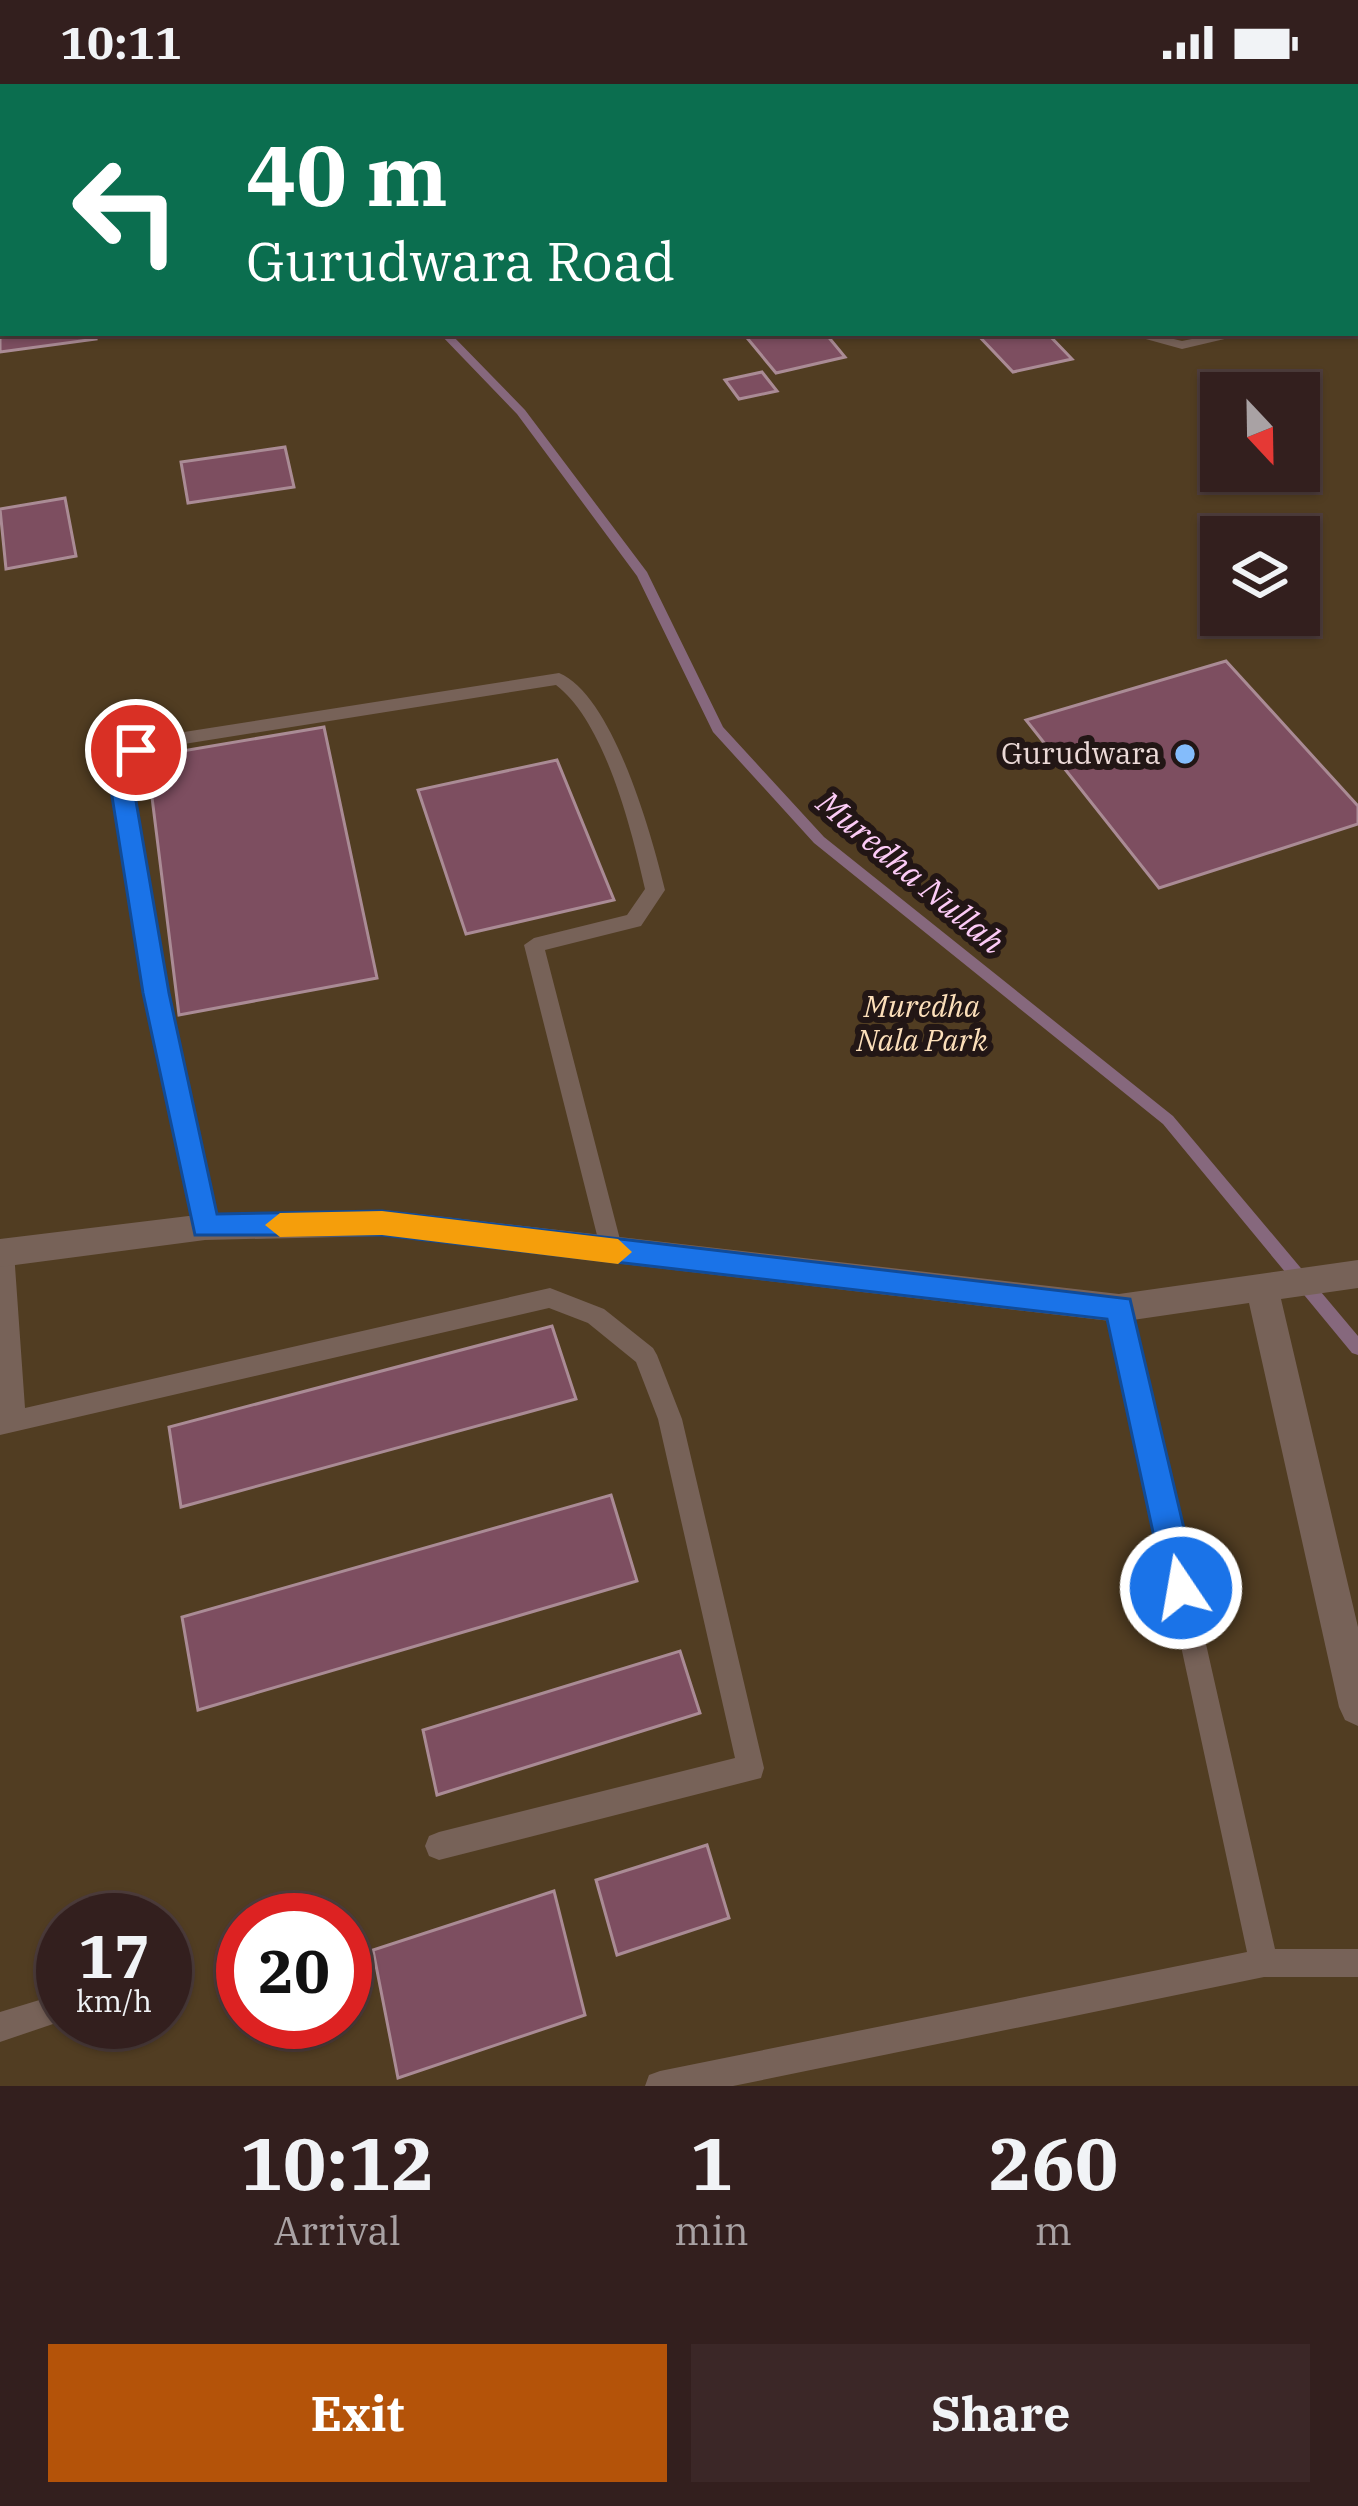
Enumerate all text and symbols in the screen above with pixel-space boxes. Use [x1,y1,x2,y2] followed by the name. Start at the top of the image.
[60,13,182,71] text: 10:11
[246,120,448,229] text: 40 m
[48,132,204,288] icon: left
[246,226,675,296] text: Gurudwara Road
[1200,372,1320,492] north arrow
[1200,372,1320,636] map controls
[1200,516,1320,636] button: layers
[85,699,187,801] pin
[103,717,169,783] icon: arrive
[1001,733,1161,772] place label: Gurudwara
[1172,741,1198,767] marker: Gurudwara
[808,780,1014,963] water label: Muredha Nullah
[855,986,988,1059] park label: Muredha Nala Park
[1118,1525,1244,1651] position arrow
[216,1893,372,2049] speed limit sign: 20
[78,1916,150,1995] text: 17
[76,1981,152,2020] text: km/h
[240,2116,434,2210] text: 10:12
[690,2116,733,2210] text: 1
[989,2116,1118,2210] text: 260
[274,2205,401,2256] text: Arrival
[674,2205,749,2256] text: min
[1035,2205,1072,2256] text: m
[48,2344,667,2482] button: Exit
[691,2344,1310,2482] button: Share

